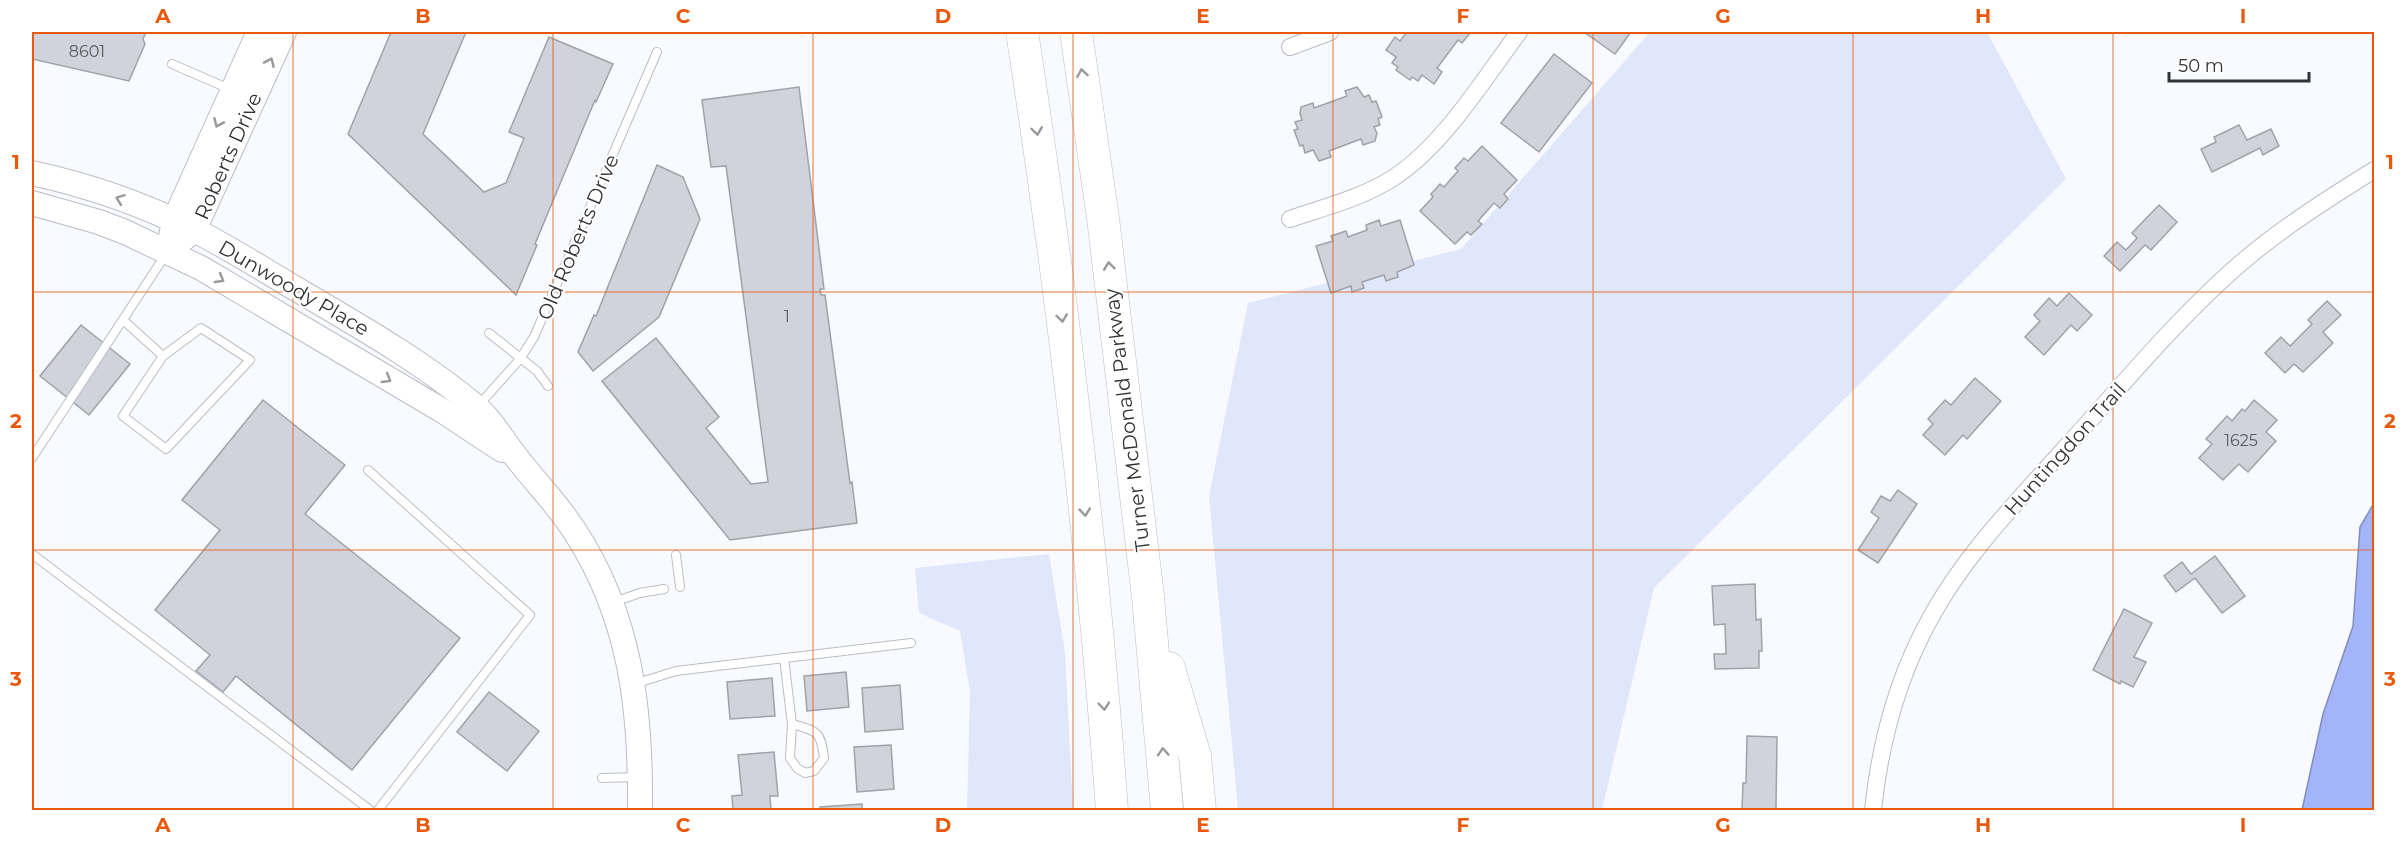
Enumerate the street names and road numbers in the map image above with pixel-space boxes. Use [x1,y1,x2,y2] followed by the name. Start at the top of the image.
[189,89,267,223] street label: Roberts Drive
[532,151,624,323] street label: Old Roberts Drive
[214,235,374,341] street label: Dunwoody Place
[1099,287,1155,553] street label: Turner McDonald Parkway
[1999,378,2131,520] street label: Huntingdon Trail

